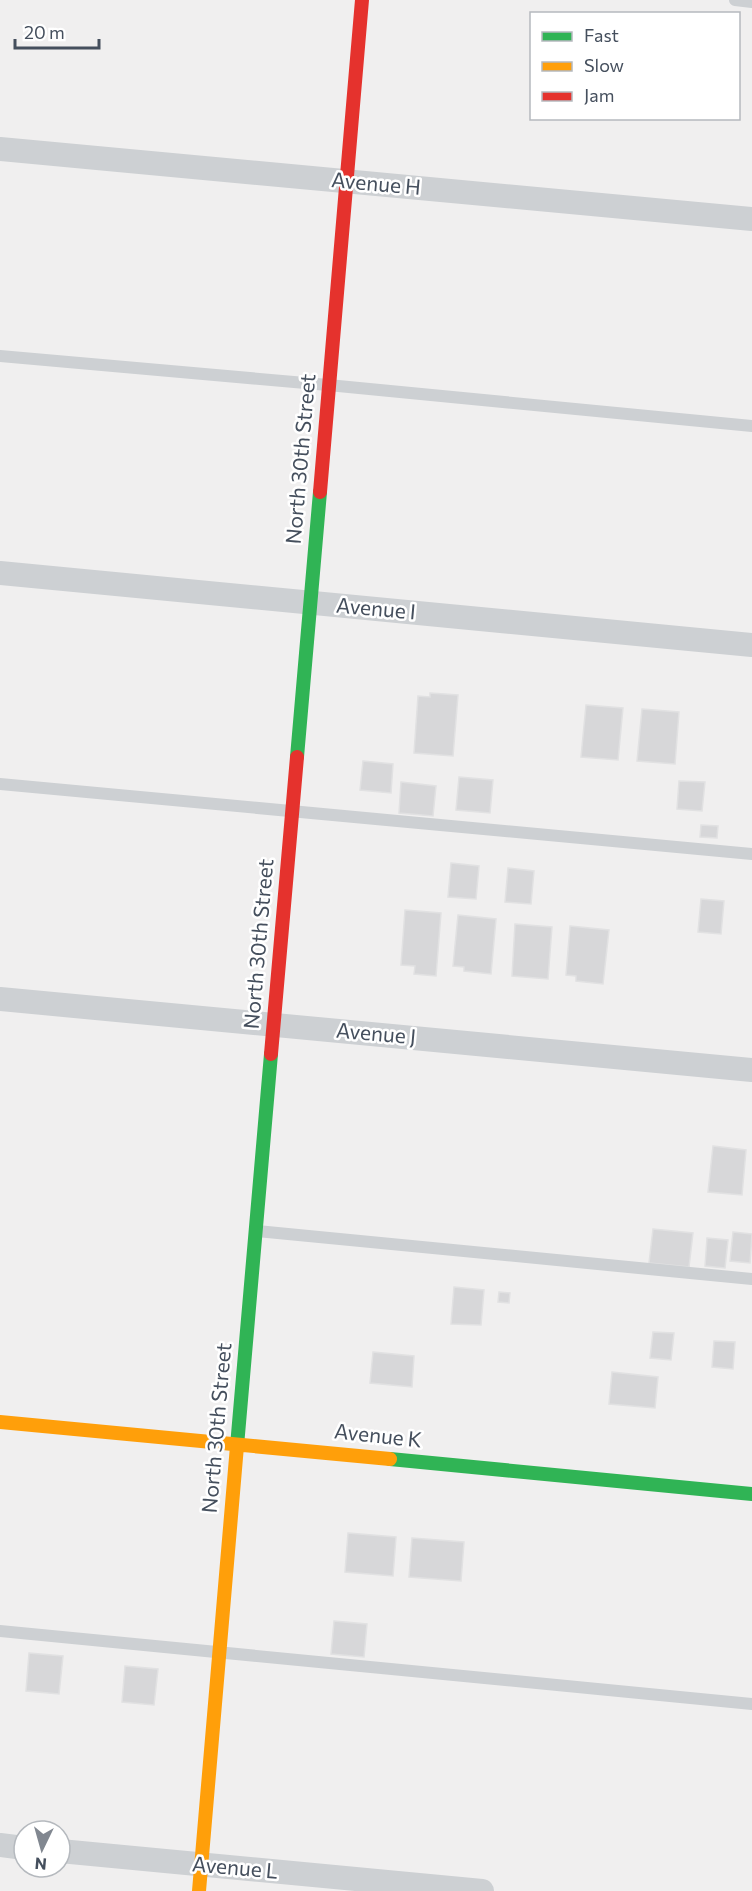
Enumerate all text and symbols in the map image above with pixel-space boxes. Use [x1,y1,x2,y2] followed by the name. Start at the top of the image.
[15,12,99,50] scale bar
[530,12,740,120] legend
[24,21,65,43] text: 20 m
[584,24,619,46] text: Fast
[584,54,624,76] text: Slow
[584,84,614,106] text: Jam
[330,166,422,199] street label: Avenue H
[280,373,319,545] street label: North 30th Street
[335,592,417,623] street label: Avenue I
[238,858,277,1030] street label: North 30th Street
[335,1017,417,1048] street label: Avenue J
[196,1342,235,1514] street label: North 30th Street
[333,1417,423,1452] street label: Avenue K
[12,1819,72,1879] north arrow
[191,1850,279,1883] street label: Avenue L
[34,1854,47,1874] text: N

